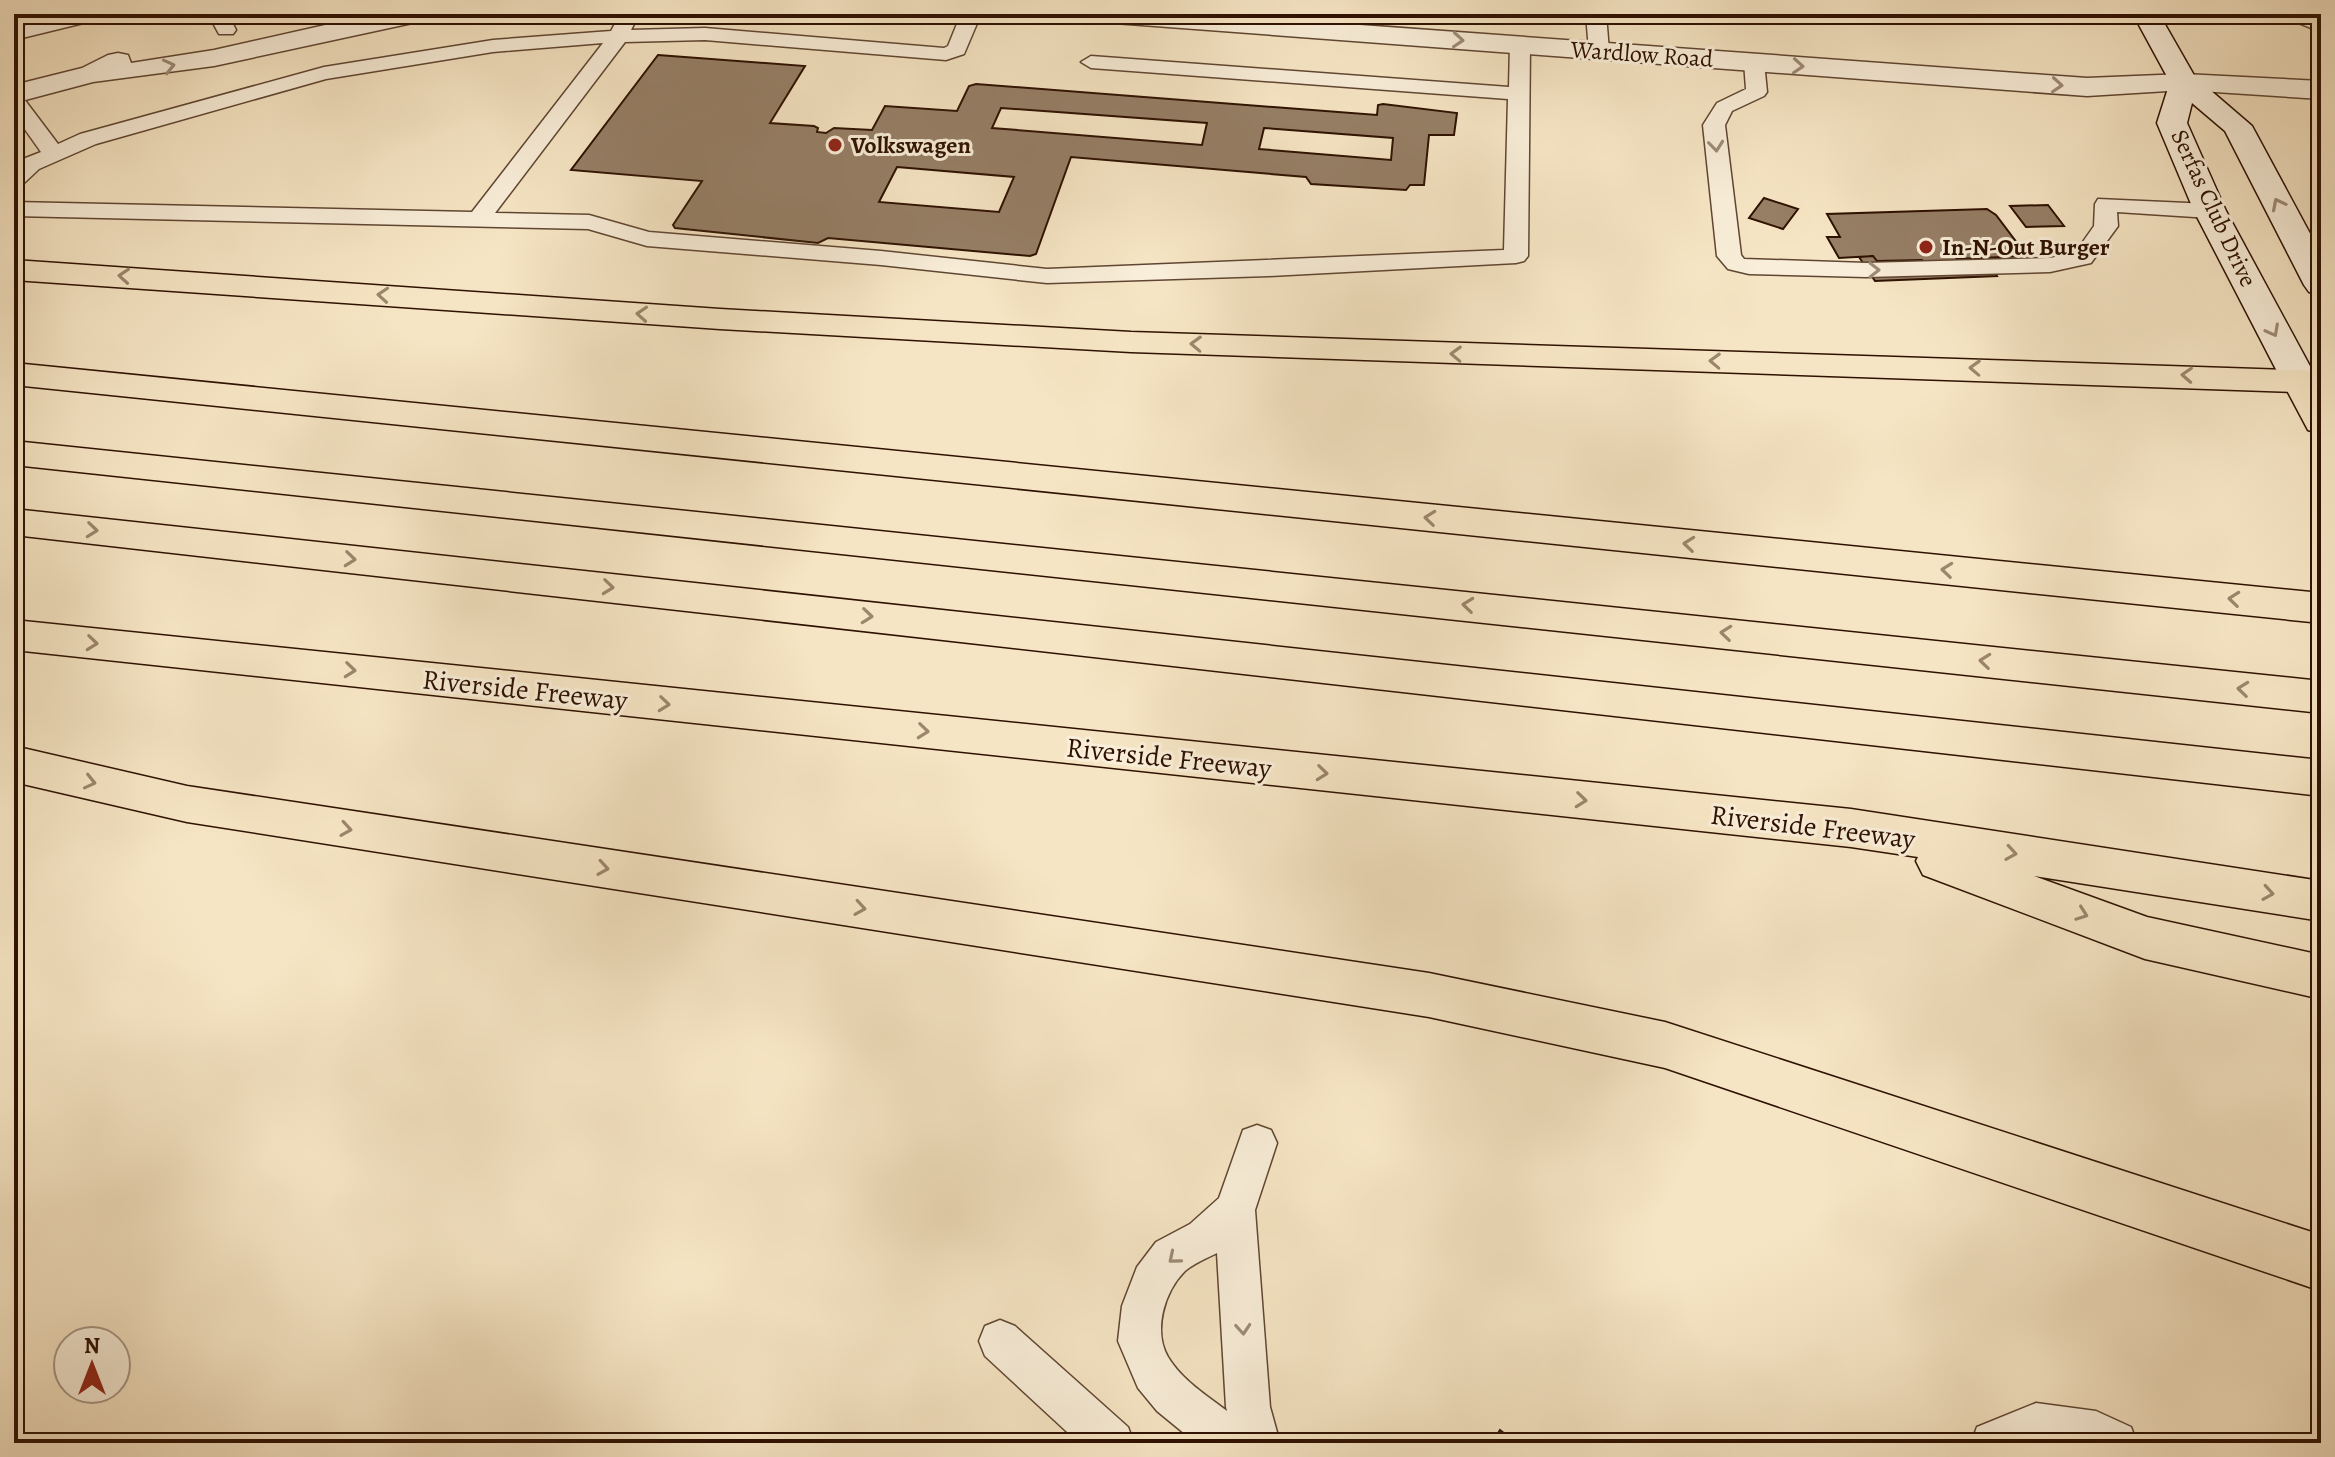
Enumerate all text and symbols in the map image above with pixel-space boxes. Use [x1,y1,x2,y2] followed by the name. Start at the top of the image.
[1452,31,1465,48] one-way arrow
[1569,33,1714,75] street label: Wardlow Road
[1792,57,1805,74] one-way arrow
[162,59,175,76] one-way arrow
[2051,76,2064,93] one-way arrow
[2164,124,2264,292] street label: Serfas Club Drive
[850,129,971,161] place label: Volkswagen
[826,136,844,154] marker: Volkswagen
[1707,140,1724,153] one-way arrow
[2272,198,2287,212] one-way arrow
[1942,231,2110,263] place label: In-N-Out Burger
[1917,238,1935,256] marker: In-N-Out Burger
[1868,261,1881,279] one-way arrow
[117,268,130,285] one-way arrow
[376,287,389,304] one-way arrow
[635,306,648,323] one-way arrow
[2264,323,2279,338] one-way arrow
[1189,336,1202,353] one-way arrow
[1449,345,1462,362] one-way arrow
[1708,353,1721,370] one-way arrow
[1968,360,1981,377] one-way arrow
[2180,367,2193,384] one-way arrow
[1423,509,1436,526] one-way arrow
[85,522,98,539] one-way arrow
[1682,535,1695,552] one-way arrow
[344,550,357,567] one-way arrow
[1941,562,1954,579] one-way arrow
[602,579,615,596] one-way arrow
[2227,591,2240,608] one-way arrow
[1461,597,1474,614] one-way arrow
[861,607,874,624] one-way arrow
[1719,625,1732,642] one-way arrow
[85,635,98,652] one-way arrow
[1978,652,1991,669] one-way arrow
[421,660,630,720] street label: Riverside Freeway
[344,662,357,679] one-way arrow
[2237,680,2250,697] one-way arrow
[658,695,671,712] one-way arrow
[917,722,930,739] one-way arrow
[1065,728,1274,788] street label: Riverside Freeway
[1316,764,1329,781] one-way arrow
[83,773,96,790] one-way arrow
[1575,791,1588,808] one-way arrow
[1708,796,1918,858] street label: Riverside Freeway
[339,820,352,837] one-way arrow
[2005,844,2018,861] one-way arrow
[596,859,609,876] one-way arrow
[2262,884,2275,901] one-way arrow
[853,899,866,916] one-way arrow
[2074,905,2088,921] one-way arrow
[1168,1248,1183,1262] one-way arrow
[1234,1323,1251,1336] one-way arrow
[52,1325,132,1405] north arrow
[84,1331,100,1361] text: N

